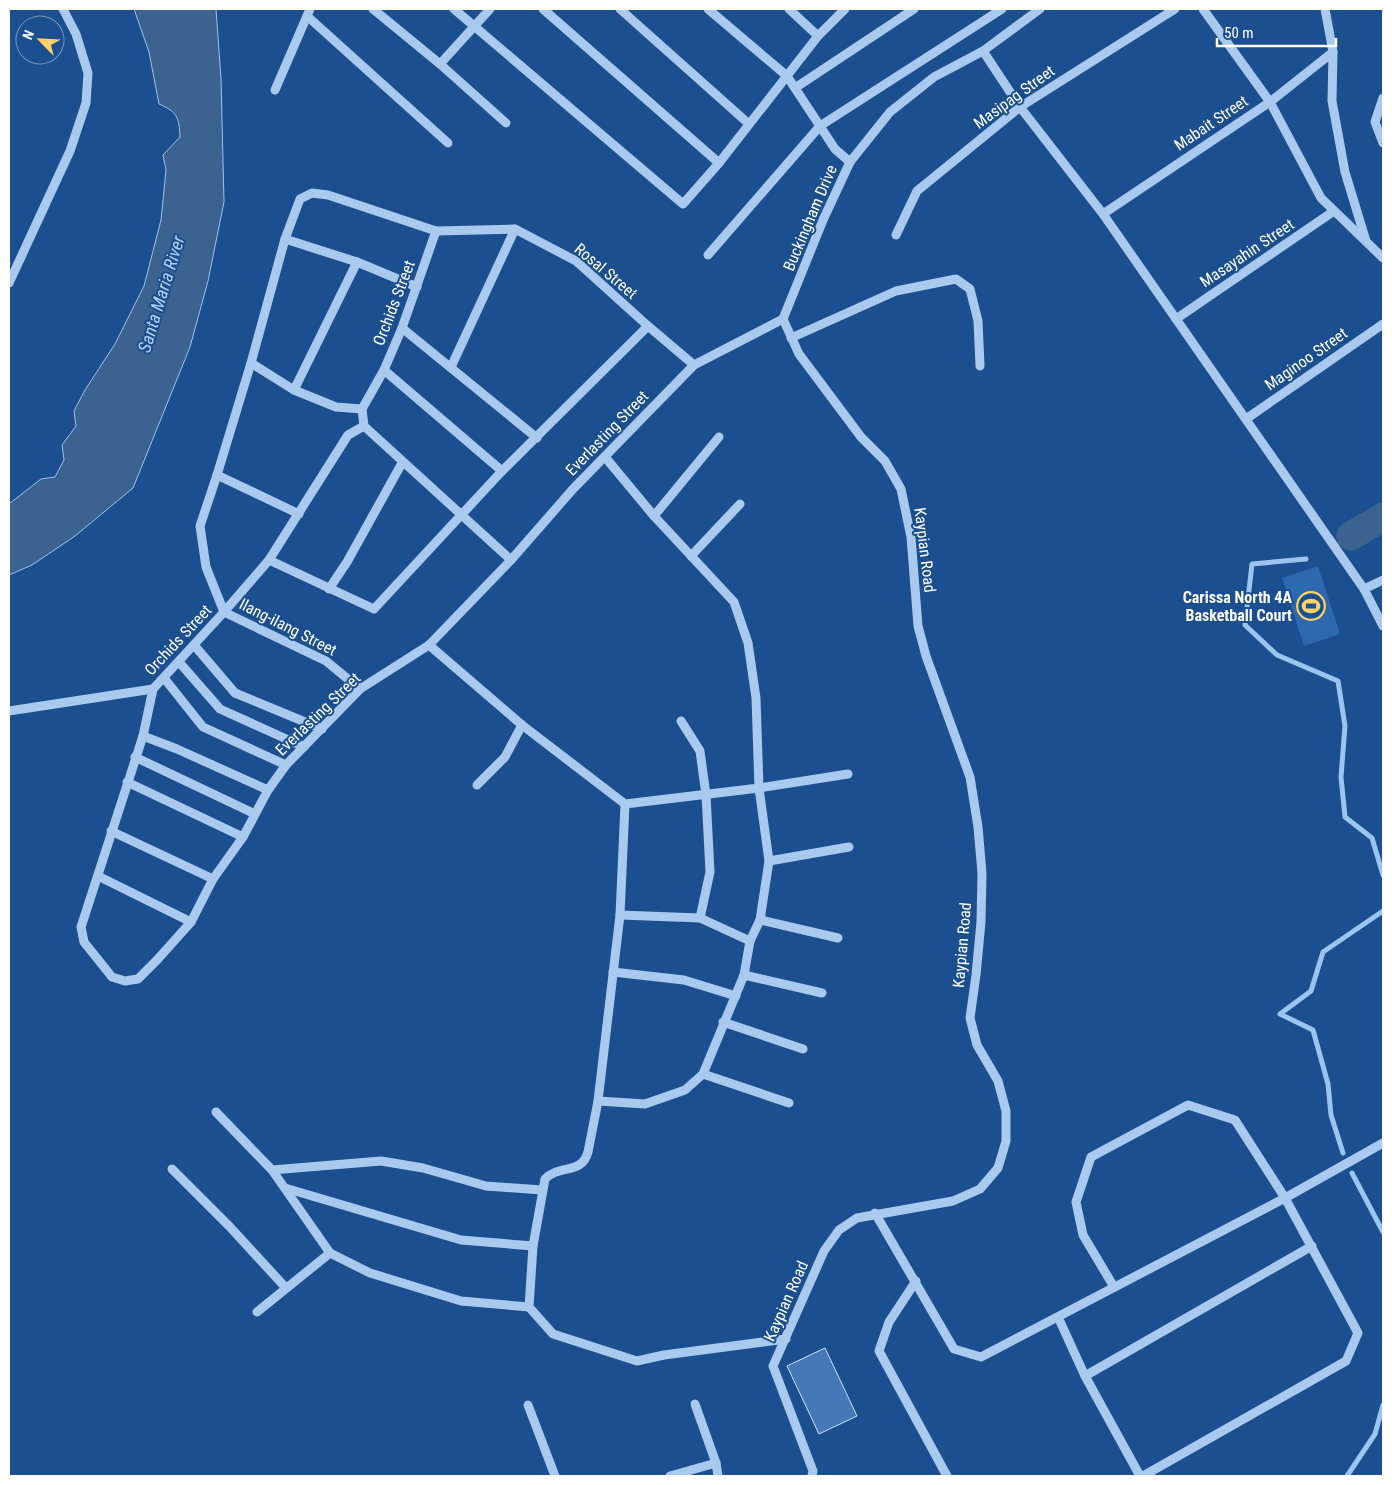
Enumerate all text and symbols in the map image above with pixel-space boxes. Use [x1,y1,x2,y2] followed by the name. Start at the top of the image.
[15,15,65,65] north arrow
[1217,15,1336,47] scale bar
[1224,24,1254,42] text: 50 m
[19,28,37,42] text: N
[970,61,1058,133] street label: Masipag Street
[1171,91,1252,155] street label: Mabait Street
[779,162,841,274] street label: Buckingham Drive
[1196,214,1298,291] street label: Masayahin Street
[133,232,189,355] water label: Santa Maria River
[571,239,642,303] street label: Rosal Street
[369,258,419,348] street label: Orchids Street
[1261,323,1351,394] street label: Maginoo Street
[562,386,652,479] street label: Everlasting Street
[910,506,940,594] street label: Kaypian Road
[1183,588,1292,625] place label: Carissa North 4A Basketball Court
[1296,591,1326,621] sports icon: Carissa North 4A Basketball Court
[236,594,340,660] street label: Ilang-ilang Street
[141,601,216,679] street label: Orchids Street
[272,669,365,759] street label: Everlasting Street
[949,901,975,989] street label: Kaypian Road
[760,1258,812,1344] street label: Kaypian Road

